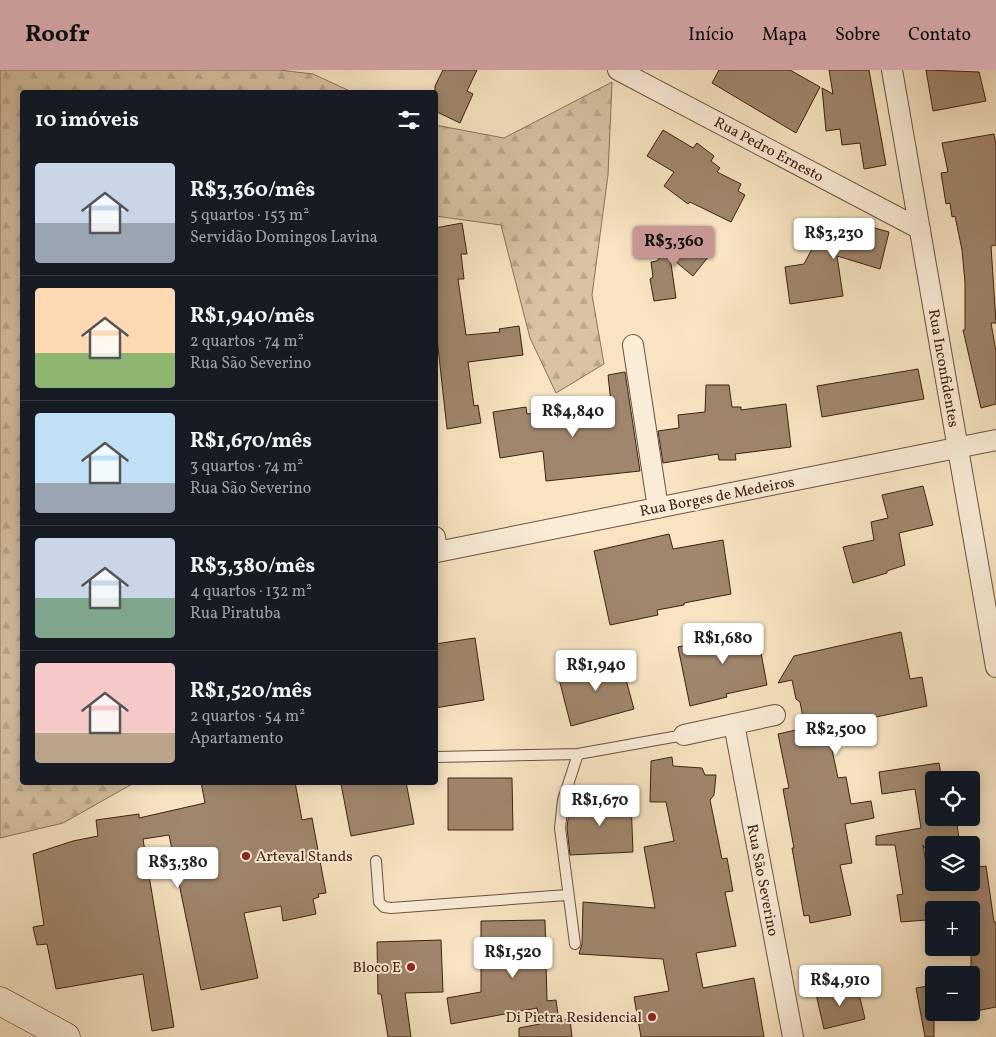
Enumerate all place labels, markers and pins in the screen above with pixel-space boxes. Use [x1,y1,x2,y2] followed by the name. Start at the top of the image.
[788,218,880,260] pin: R$3,230
[628,226,720,268] pin: R$3,360
[527,396,619,438] pin: R$4,840
[677,622,769,665] pin: R$1,680
[550,650,642,692] pin: R$1,940
[790,714,882,756] pin: R$2,500
[554,784,646,827] pin: R$1,670
[132,846,224,889] pin: R$3,380
[256,847,353,868] place label: Arteval Stands
[240,850,252,862] marker: Arteval Stands
[467,936,559,979] pin: R$1,520
[352,958,401,979] place label: Bloco E
[405,961,417,973] marker: Bloco E
[794,964,886,1007] pin: R$4,910
[505,1008,642,1029] place label: Di Pietra Residencial
[646,1011,658,1023] marker: Di Pietra Residencial

